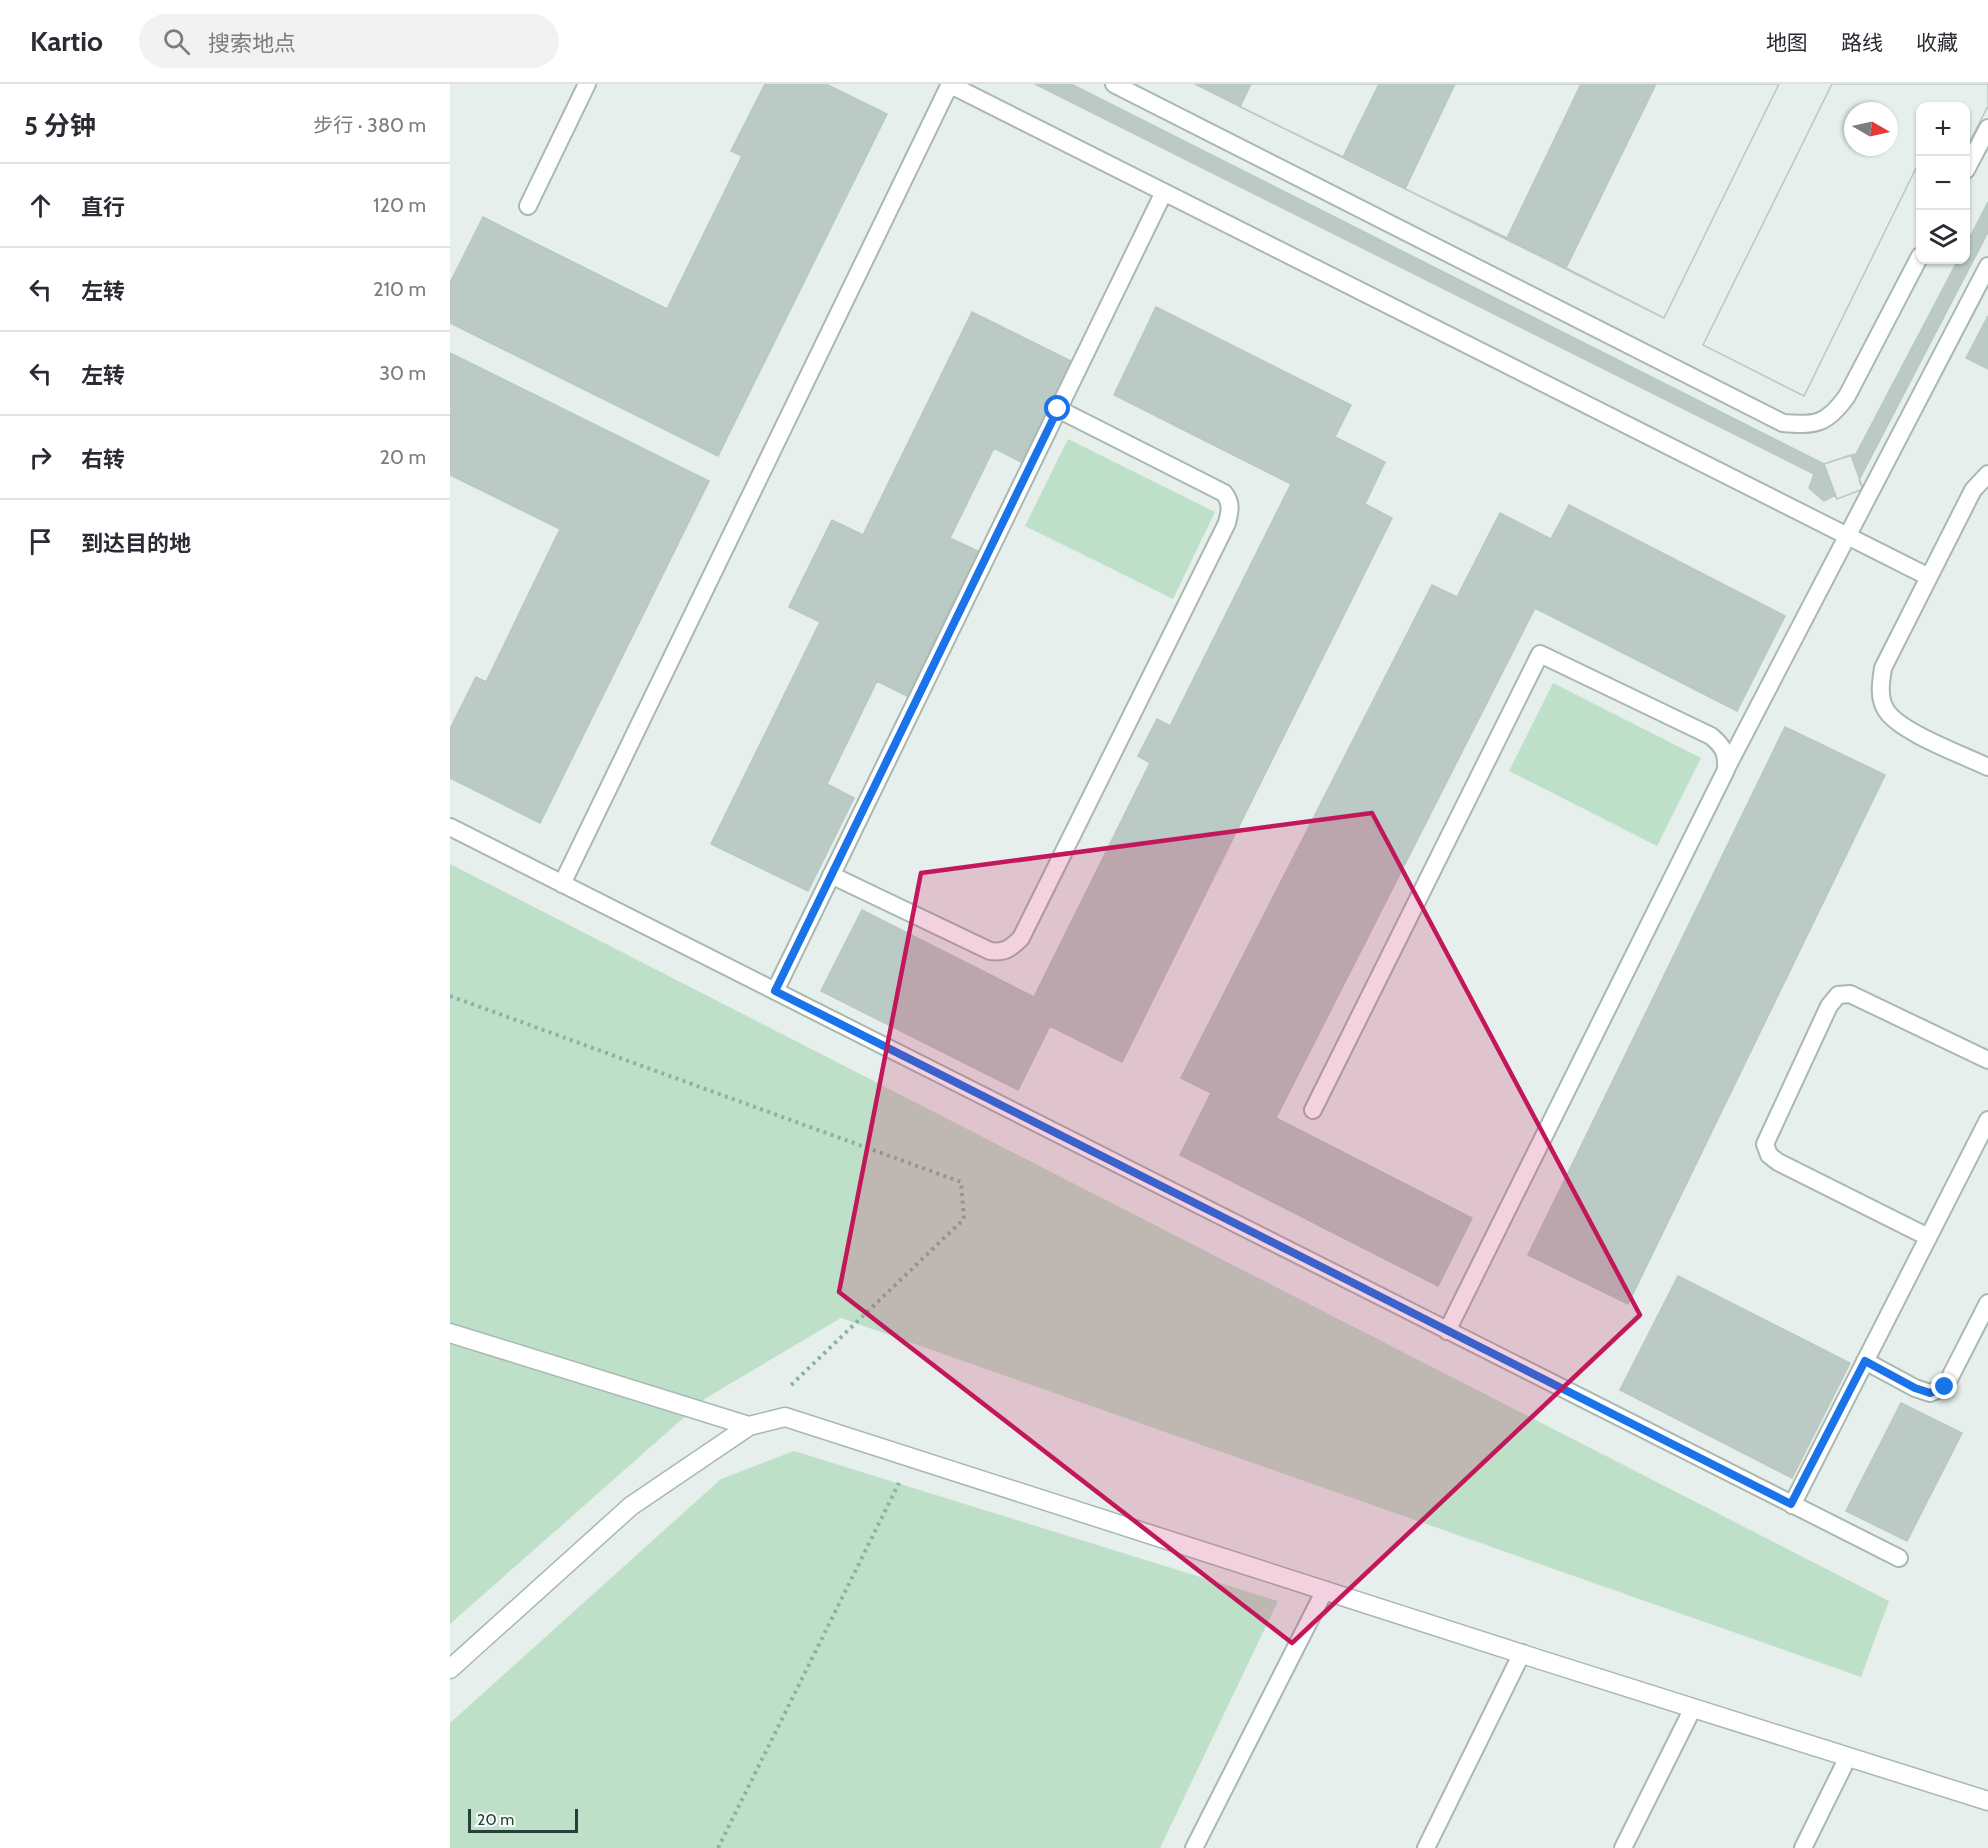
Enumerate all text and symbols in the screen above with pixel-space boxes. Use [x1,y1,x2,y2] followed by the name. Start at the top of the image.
[139,14,559,68] search box
[30,24,103,58] text: Kartio
[160,25,193,58] icon: search
[208,30,296,57] text: 搜索地点
[1766,30,1808,55] text: 地图
[1841,30,1883,55] text: 路线
[1916,30,1958,55] text: 收藏
[1844,102,1898,156] north arrow
[1916,102,1970,264] map controls
[1916,102,1970,156] button: +
[24,110,96,142] text: 5 分钟
[313,113,426,137] text: 步行 · 380 m
[1916,156,1970,210] button: −
[24,189,57,222] icon: ahead
[373,193,426,217] text: 120 m
[81,194,125,221] text: 直行
[1916,210,1970,264] button: layers
[24,273,57,306] icon: left
[373,277,426,301] text: 210 m
[81,278,125,305] text: 左转
[24,357,57,390] icon: left
[379,361,426,385] text: 30 m
[81,362,125,389] text: 左转
[1044,395,1070,421] route start
[24,441,57,474] icon: right
[380,445,426,469] text: 20 m
[81,446,125,473] text: 右转
[24,525,57,558] icon: arrive
[81,530,191,557] text: 到达目的地
[1931,1373,1957,1399] route end
[468,1806,578,1834] scale bar
[477,1810,514,1829] text: 20 m

